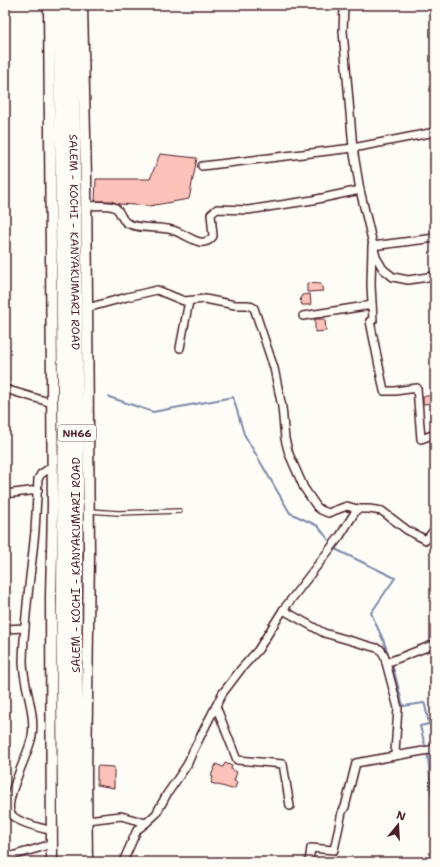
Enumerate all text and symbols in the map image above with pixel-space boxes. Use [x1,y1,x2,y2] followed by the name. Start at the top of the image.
[66,134,83,350] street label: SALEM - KOCHI - KANYAKUMARI ROAD
[58,425,96,441] road number: NH66
[69,457,84,673] street label: SALEM - KOCHI - KANYAKUMARI ROAD
[378,805,418,845] north arrow
[394,807,408,825] text: N

